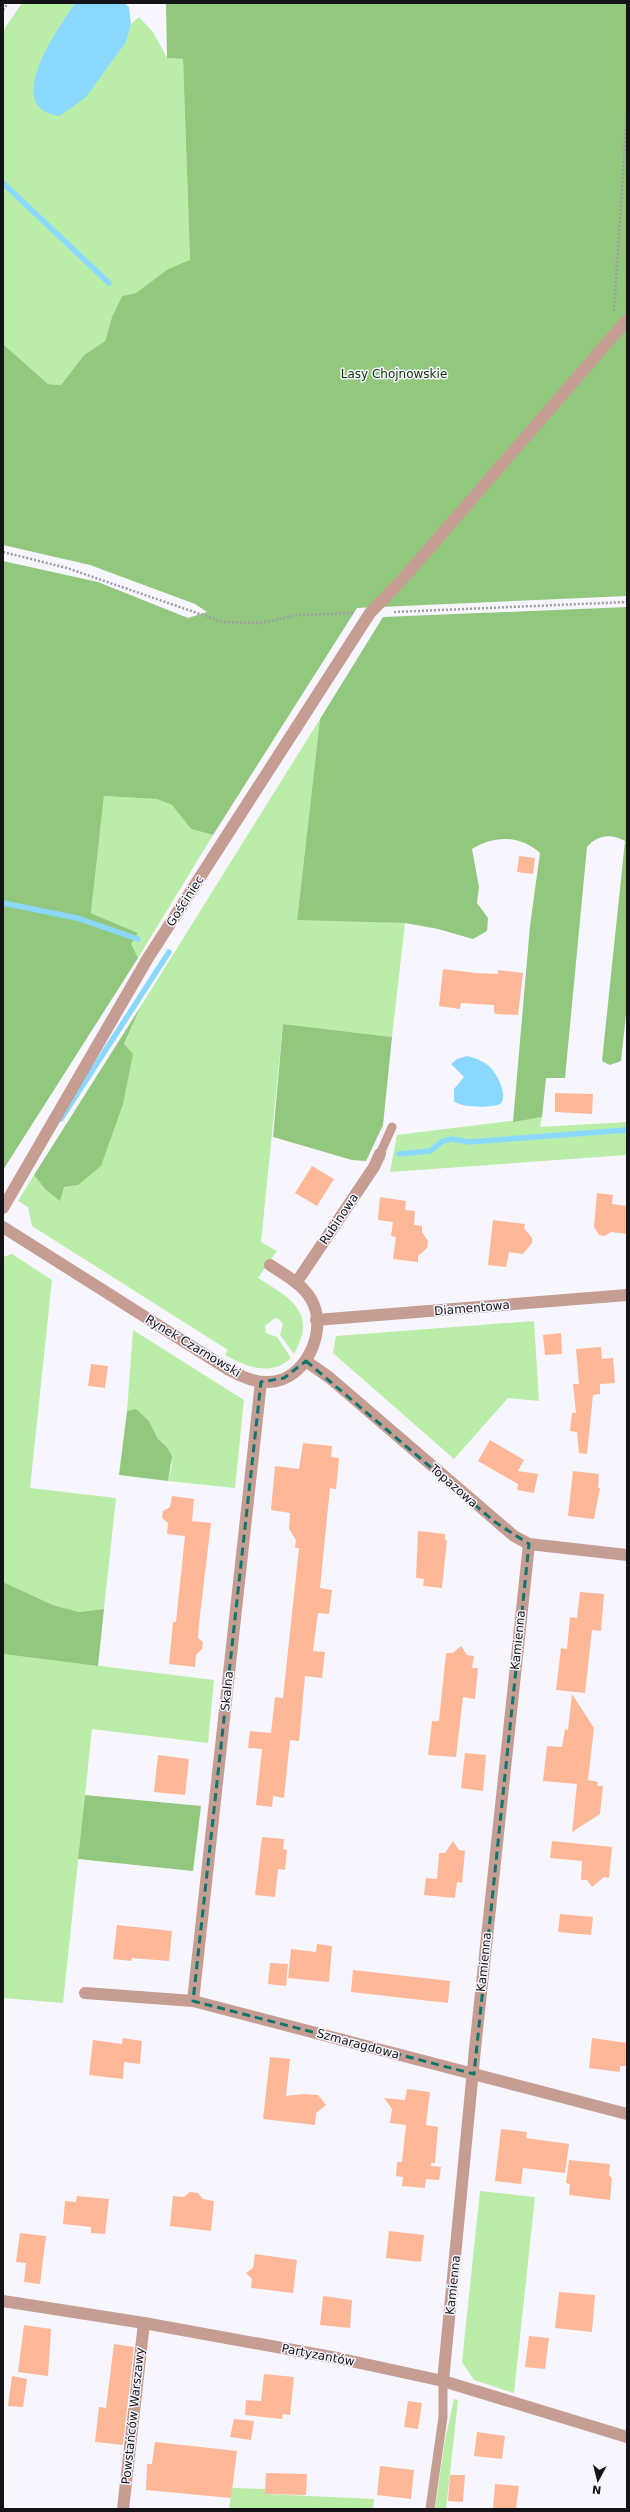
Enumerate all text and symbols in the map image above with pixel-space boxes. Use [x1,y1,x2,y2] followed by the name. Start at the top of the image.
[341,367,447,381] park label: Lasy Chojnowskie
[163,873,207,929] street label: Gościniec
[317,1191,361,1247] street label: Rubinowa
[434,1298,510,1318] street label: Diamentowa
[143,1312,243,1380] street label: Rynek Czarnowski
[427,1461,481,1510] street label: Topazowa
[508,1609,528,1671] street label: Kamienna
[218,1670,236,1712] street label: Skalna
[474,1931,494,1993] street label: Kamienna
[315,2026,401,2062] street label: Szmaragdowa
[443,2254,463,2316] street label: Kamienna
[280,2341,356,2369] street label: Partyzantów
[119,2347,147,2485] street label: Powstańców Warszawy
[578,2460,618,2500] north arrow
[591,2482,602,2496] text: N

